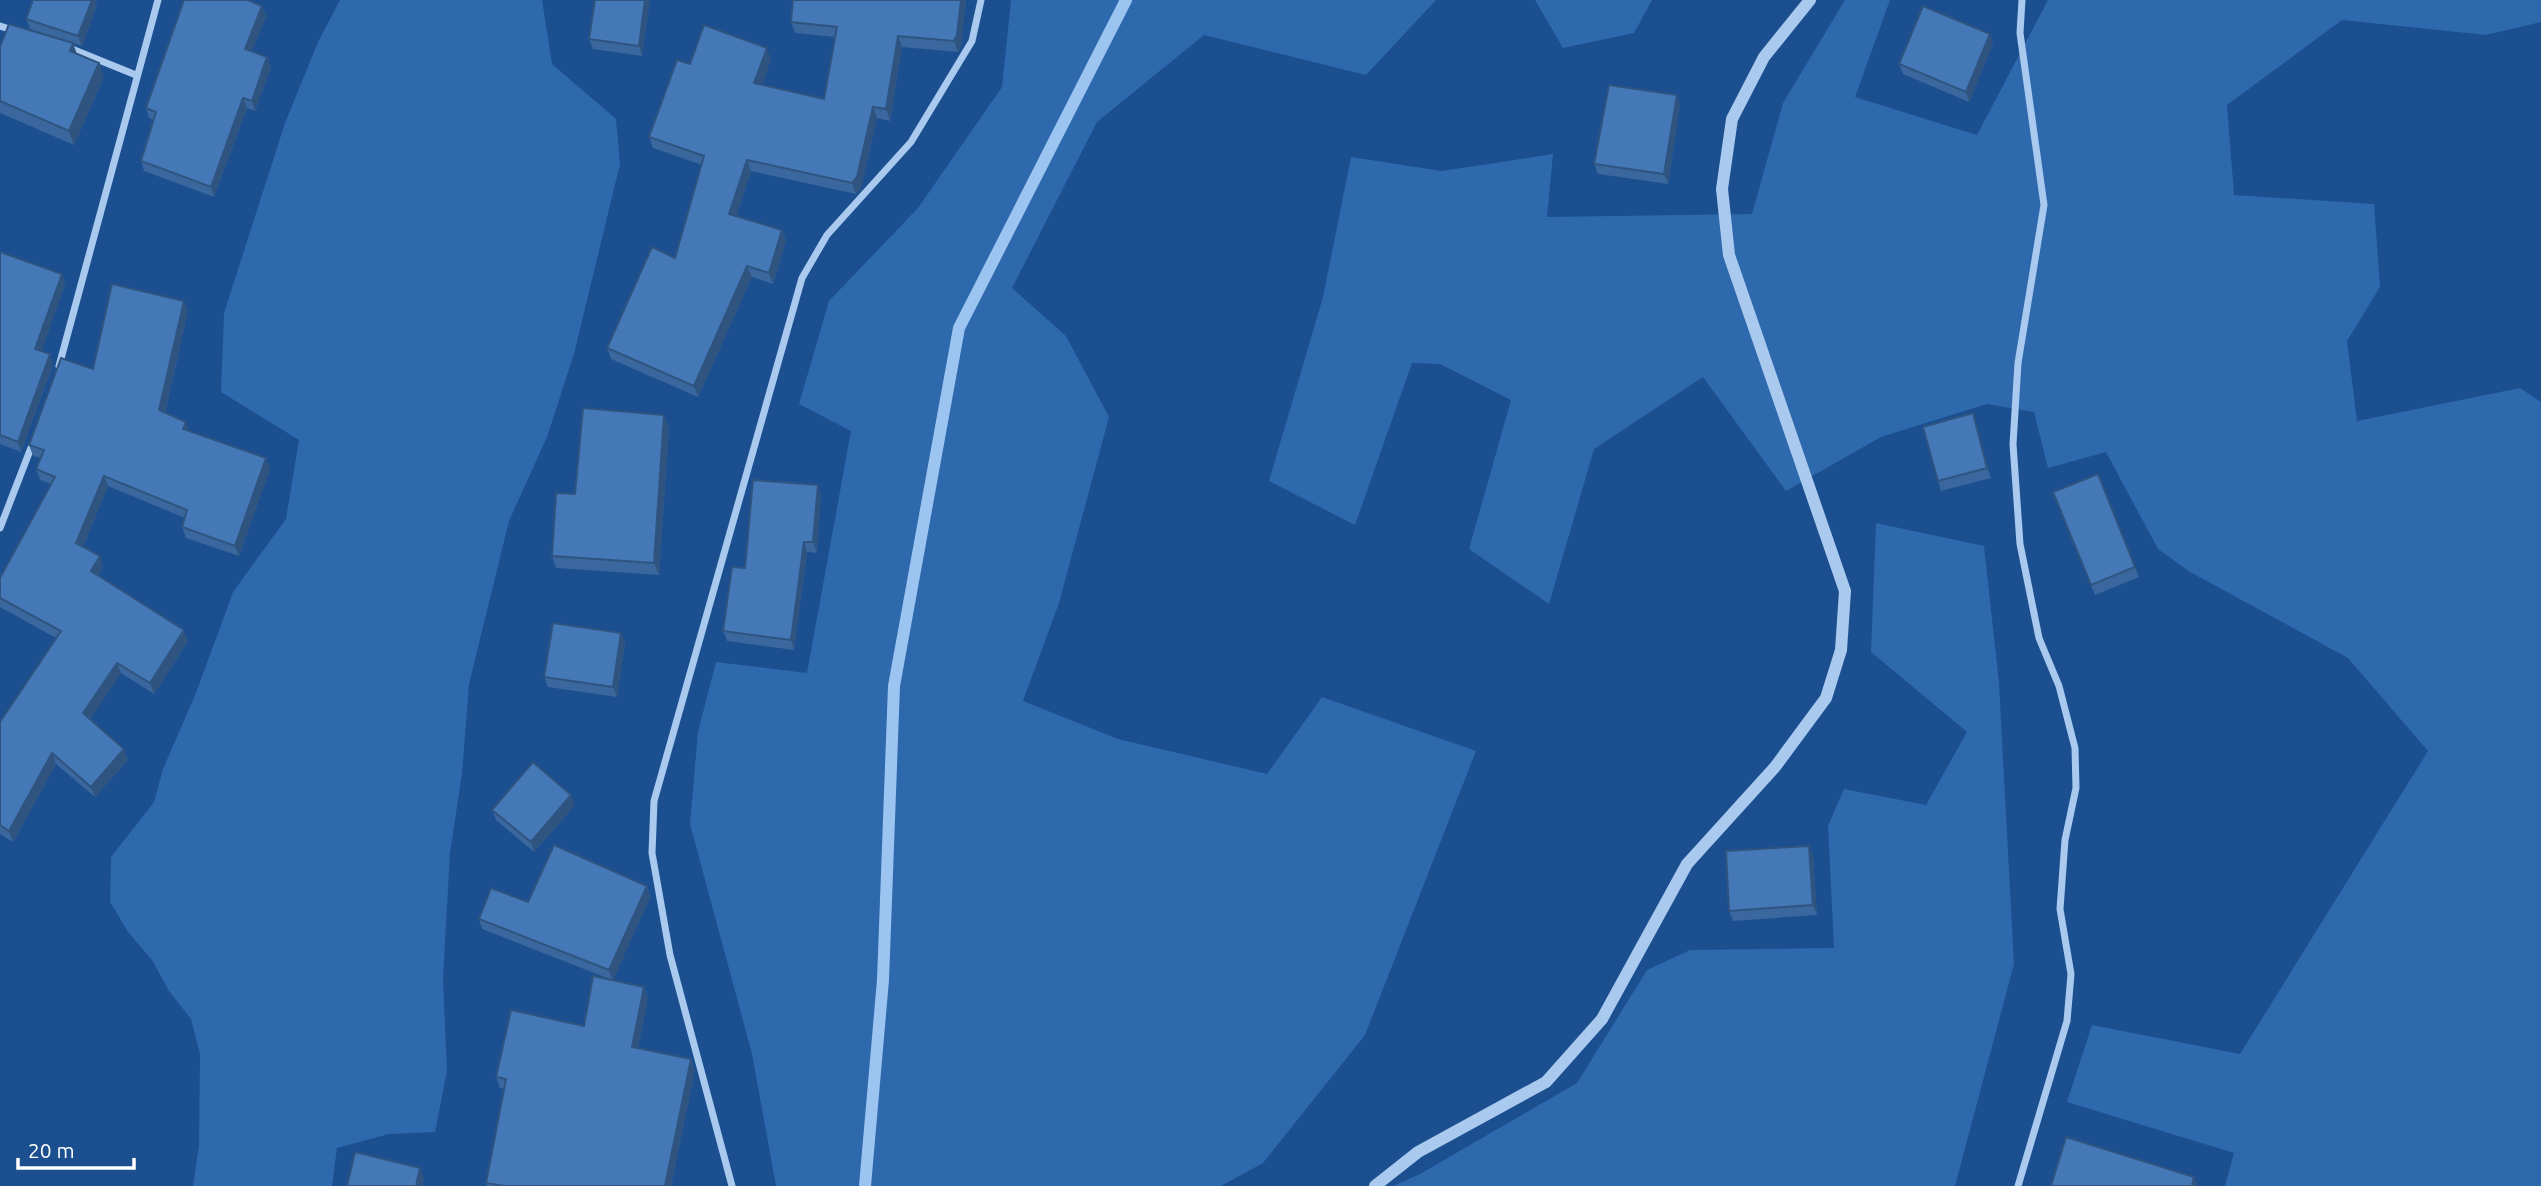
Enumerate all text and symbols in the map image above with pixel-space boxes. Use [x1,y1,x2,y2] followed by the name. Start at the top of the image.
[18,1126,133,1170] scale bar
[28,1138,75,1162] text: 20 m

